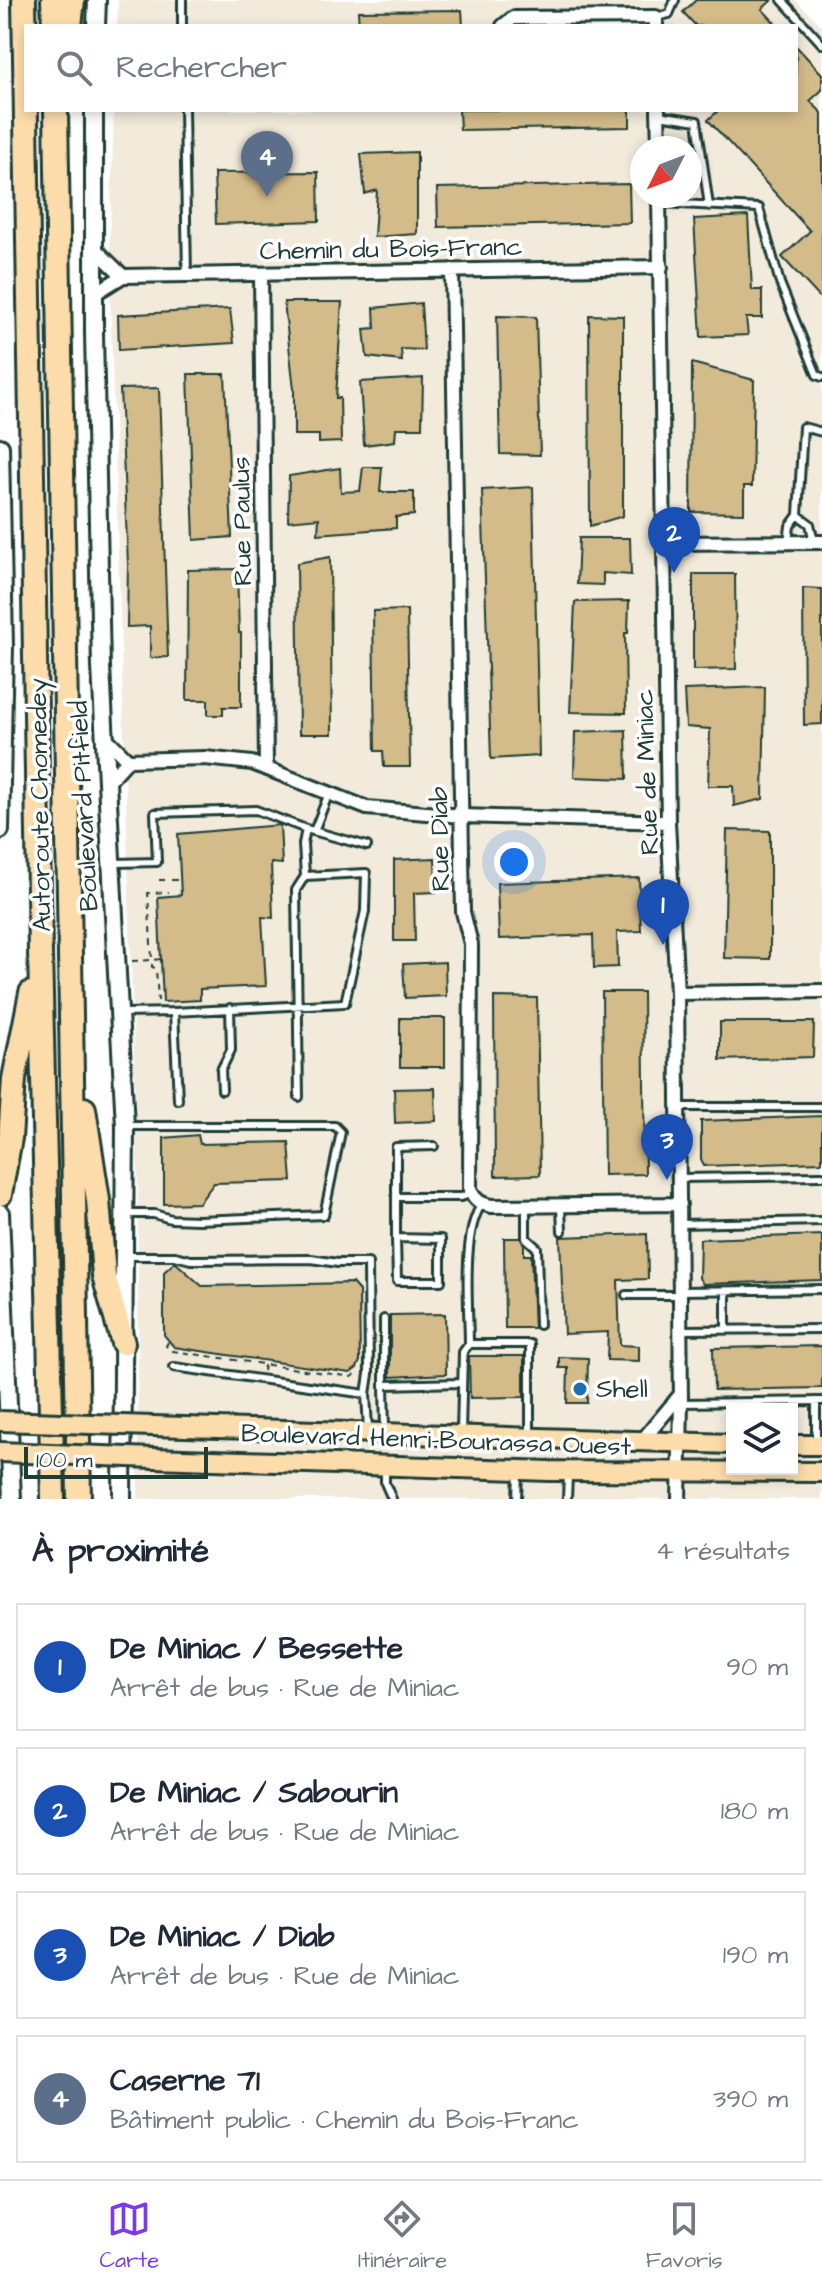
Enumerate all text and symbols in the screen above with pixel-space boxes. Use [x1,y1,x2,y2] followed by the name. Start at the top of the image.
[24,24,798,112] search box
[52,46,96,90] icon: search
[116,47,287,89] text: Rechercher
[241,131,293,197] pin: 4
[630,136,702,208] north arrow
[259,229,523,269] street label: Chemin du Bois-Franc
[223,456,261,586] street label: Rue Paulus
[648,507,700,573] pin: 2
[20,678,62,932] street label: Autoroute Chomedey
[626,688,668,856] street label: Rue de Miniac
[60,700,108,912] street label: Boulevard Pitfield
[421,786,459,892] street label: Rue Diab
[494,842,534,882] your location
[637,879,689,945] pin: 1
[641,1114,693,1180] pin: 3
[596,1371,648,1407] place label: Shell
[571,1380,589,1398] marker: Shell
[726,1403,798,1475] map controls
[726,1403,798,1475] button: layers
[240,1415,632,1465] street label: Boulevard Henri-Bourassa Ouest
[24,1443,208,1479] scale bar
[36,1445,93,1476] text: 100 m
[32,1527,209,1575] text: À proximité
[656,1533,790,1569] text: 4 résultats
[110,1628,403,1670] text: De Miniac / Bessette
[58,1649,62,1685] text: 1
[726,1649,788,1685] text: 90 m
[110,1670,460,1706] text: Arrêt de bus · Rue de Miniac
[110,1772,398,1814] text: De Miniac / Sabourin
[53,1793,67,1829] text: 2
[721,1793,788,1829] text: 180 m
[110,1814,460,1850] text: Arrêt de bus · Rue de Miniac
[110,1916,335,1958] text: De Miniac / Diab
[53,1937,67,1973] text: 3
[723,1937,788,1973] text: 190 m
[110,1958,460,1994] text: Arrêt de bus · Rue de Miniac
[110,2060,260,2102] text: Caserne 71
[51,2081,69,2117] text: 4
[713,2081,788,2117] text: 390 m
[110,2102,579,2138] text: Bâtiment public · Chemin du Bois-Franc
[99,2197,159,2276] tab: Carte
[358,2197,447,2276] tab: Itinéraire
[646,2197,723,2276] tab: Favoris

